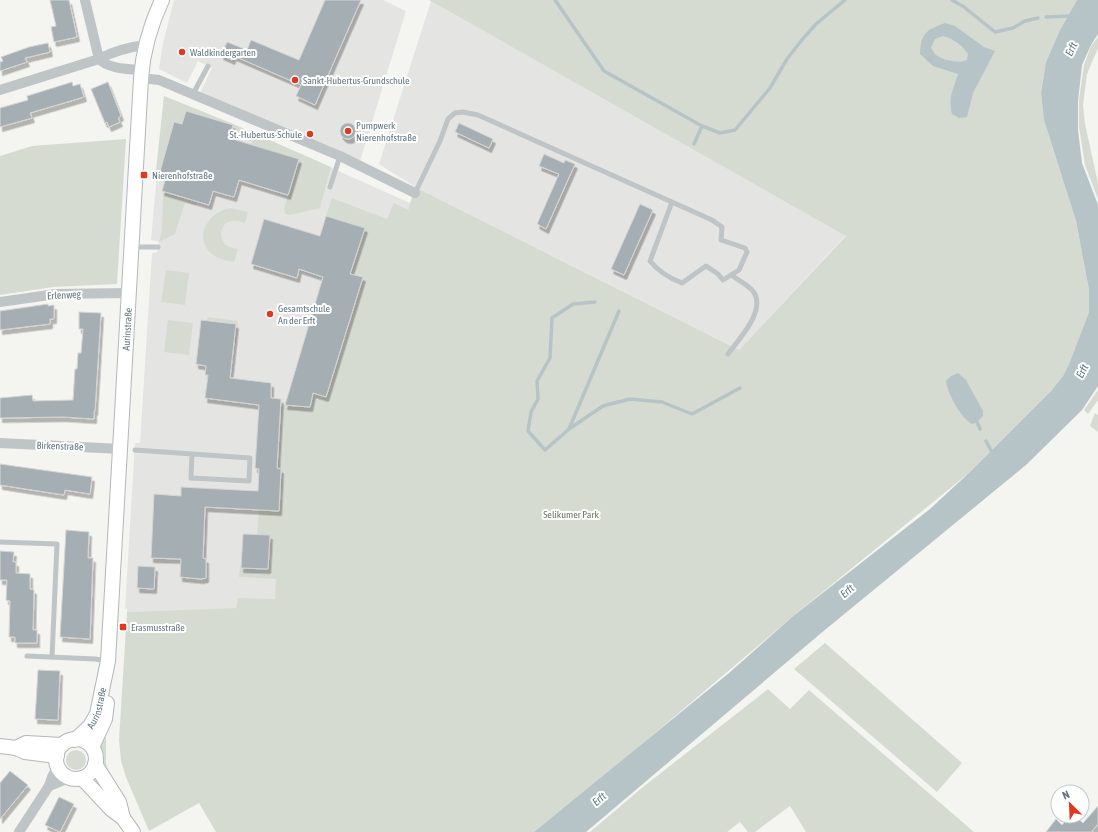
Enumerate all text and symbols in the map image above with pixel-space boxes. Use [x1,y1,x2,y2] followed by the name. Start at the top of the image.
[1062,39,1080,58] water label: Erft
[177,47,187,57] marker: Waldkindergarten
[190,47,256,58] place label: Waldkindergarten
[290,75,300,85] marker: Sankt-Hubertus-Grundschule
[303,75,410,86] place label: Sankt-Hubertus-Grundschule
[356,120,417,143] place label: Pumpwerk Nierenhofstraße
[343,126,353,136] marker: Pumpwerk Nierenhofstraße
[229,129,302,140] place label: St.-Hubertus-Schule
[305,129,315,139] marker: St.-Hubertus-Schule
[139,170,149,180] marker: Nierenhofstraße
[152,170,213,181] place label: Nierenhofstraße
[47,289,82,301] street label: Erlenweg
[278,303,331,326] place label: Gesamtschule An der Erft
[120,307,134,351] street label: Aurinstraße
[265,309,275,319] marker: Gesamtschule An der Erft
[1073,361,1091,380] water label: Erft
[37,440,84,452] street label: Birkenstraße
[543,509,599,520] park label: Selikumer Park
[838,581,857,600] water label: Erft
[118,622,128,632] marker: Erasmusstraße
[131,622,185,633] place label: Erasmusstraße
[84,686,108,730] street label: Aurinstraße
[1050,784,1090,824] north arrow
[1061,788,1071,802] text: N
[590,789,609,808] water label: Erft

